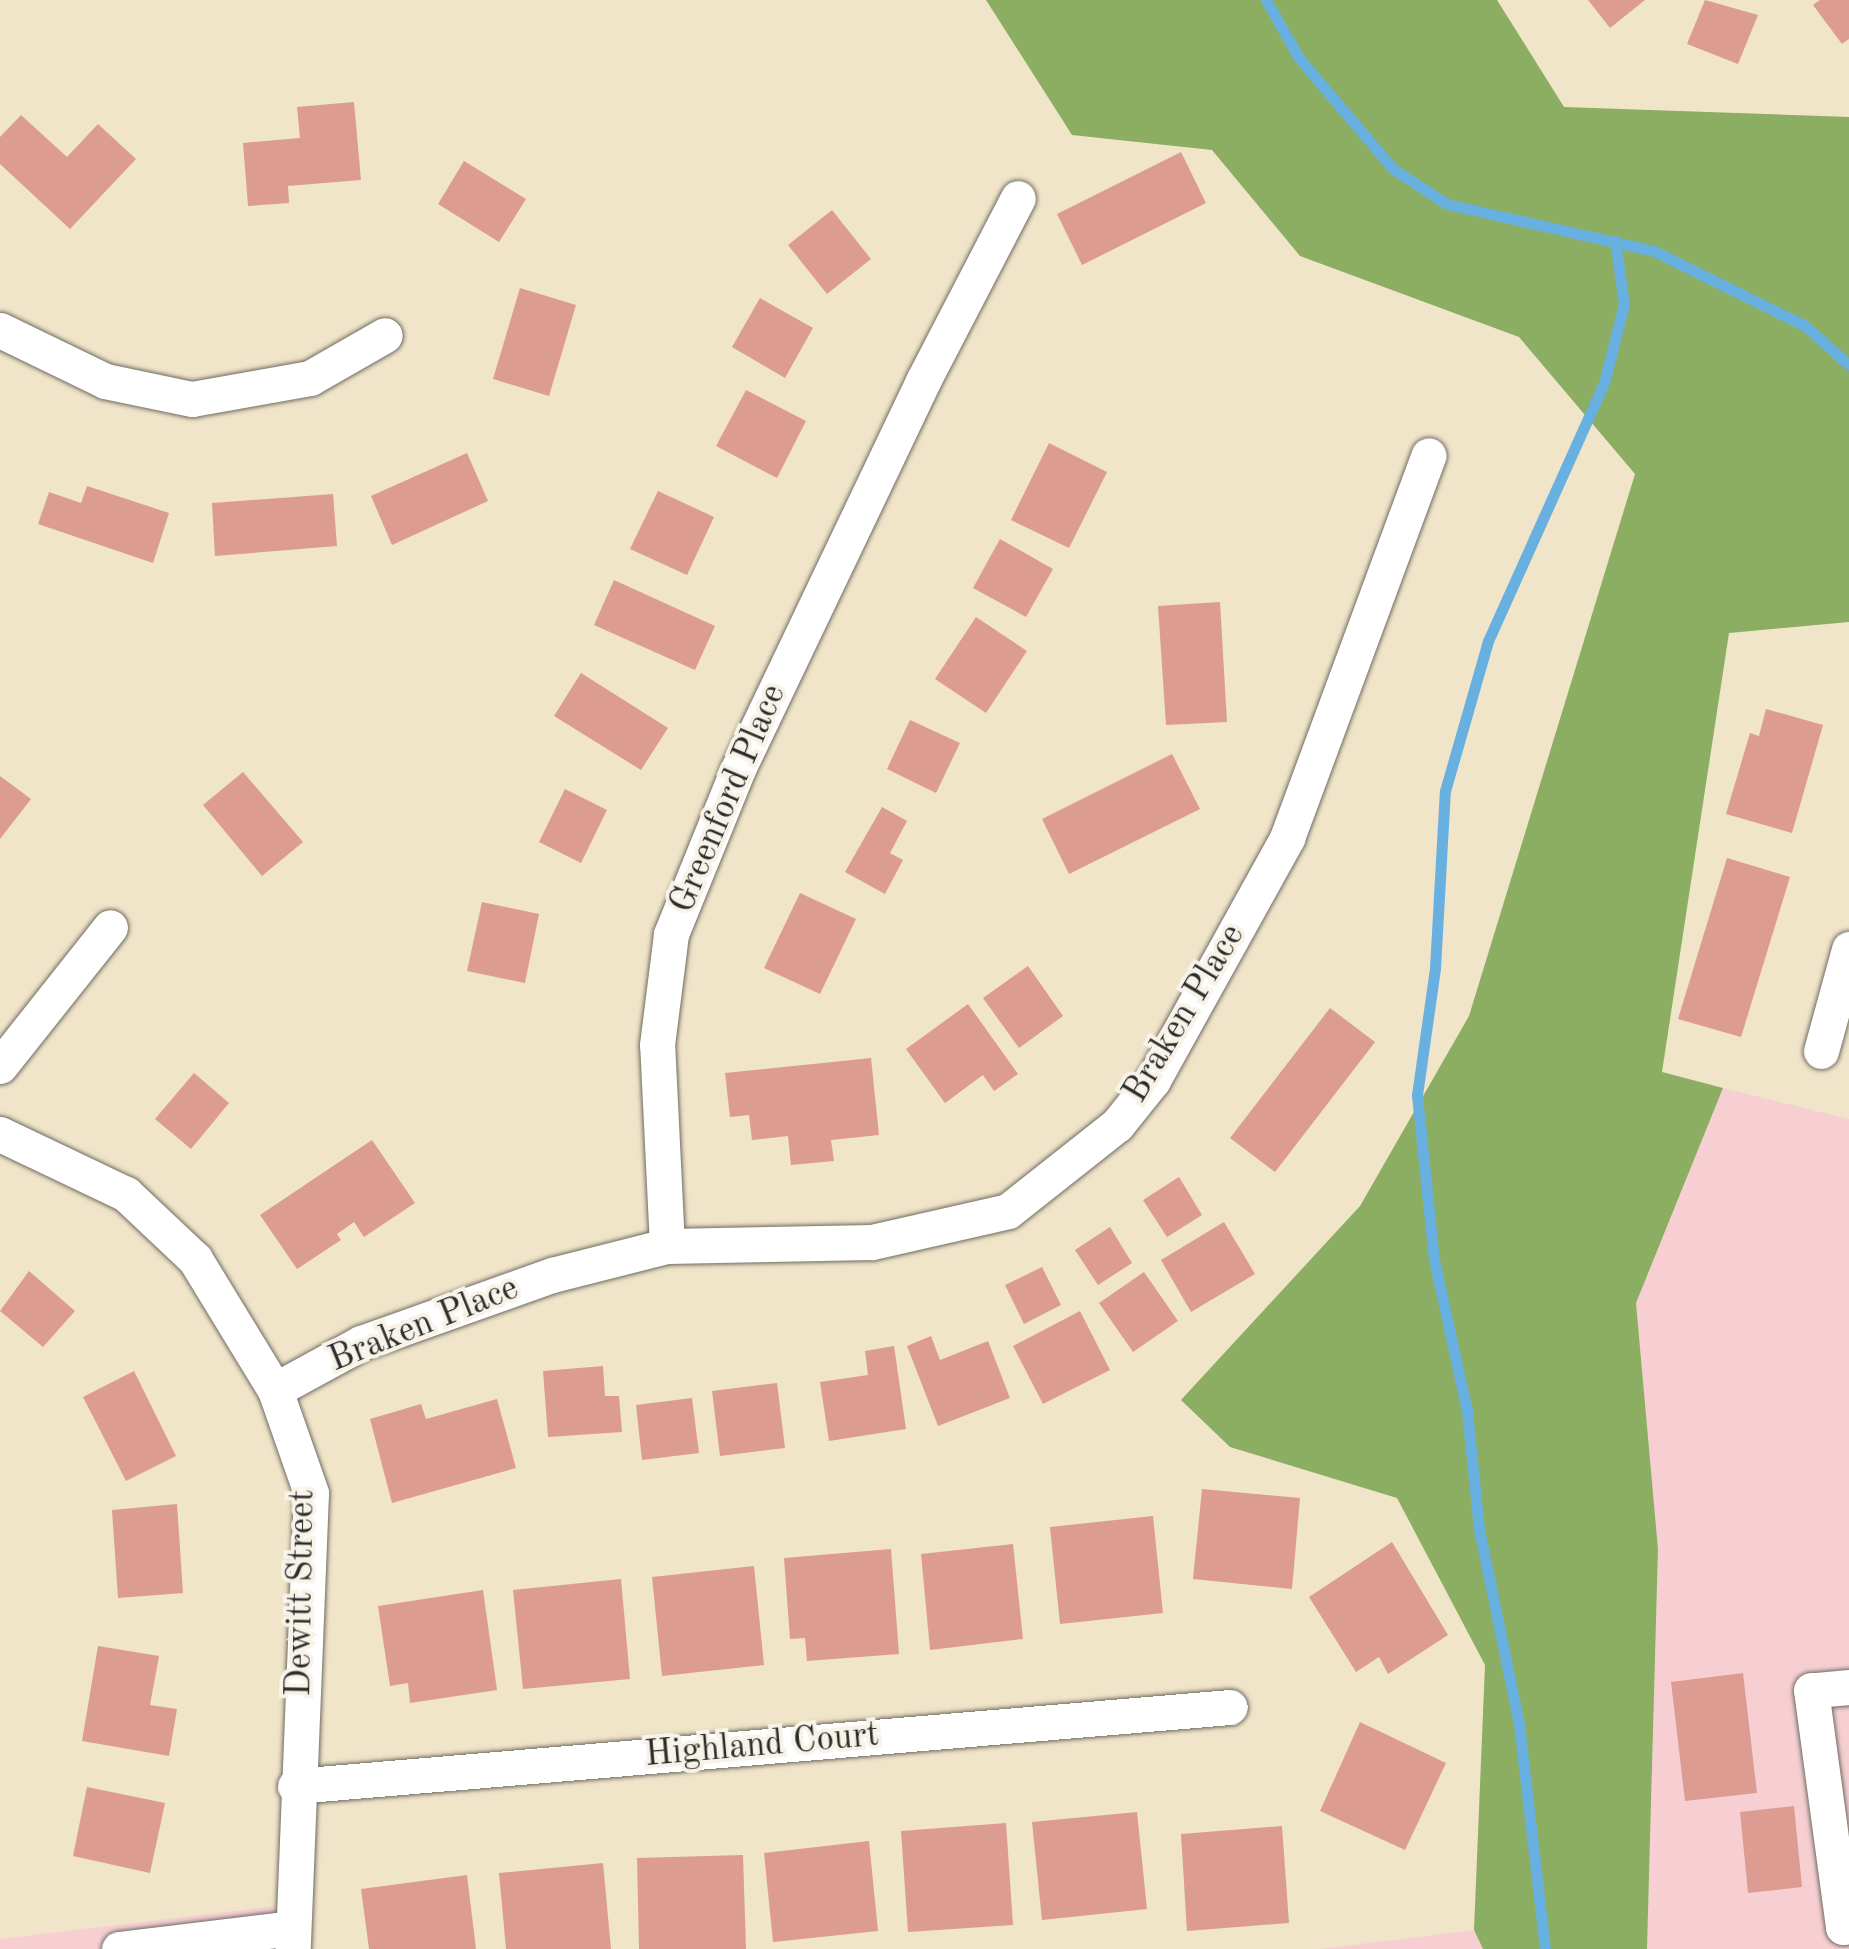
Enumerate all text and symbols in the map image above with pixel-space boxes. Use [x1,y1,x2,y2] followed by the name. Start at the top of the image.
[662,679,796,919] street label: Greenford Place
[1115,917,1255,1111] street label: Braken Place
[323,1268,525,1382] street label: Braken Place
[279,1489,325,1697] street label: Dewitt Street
[643,1715,881,1777] street label: Highland Court

